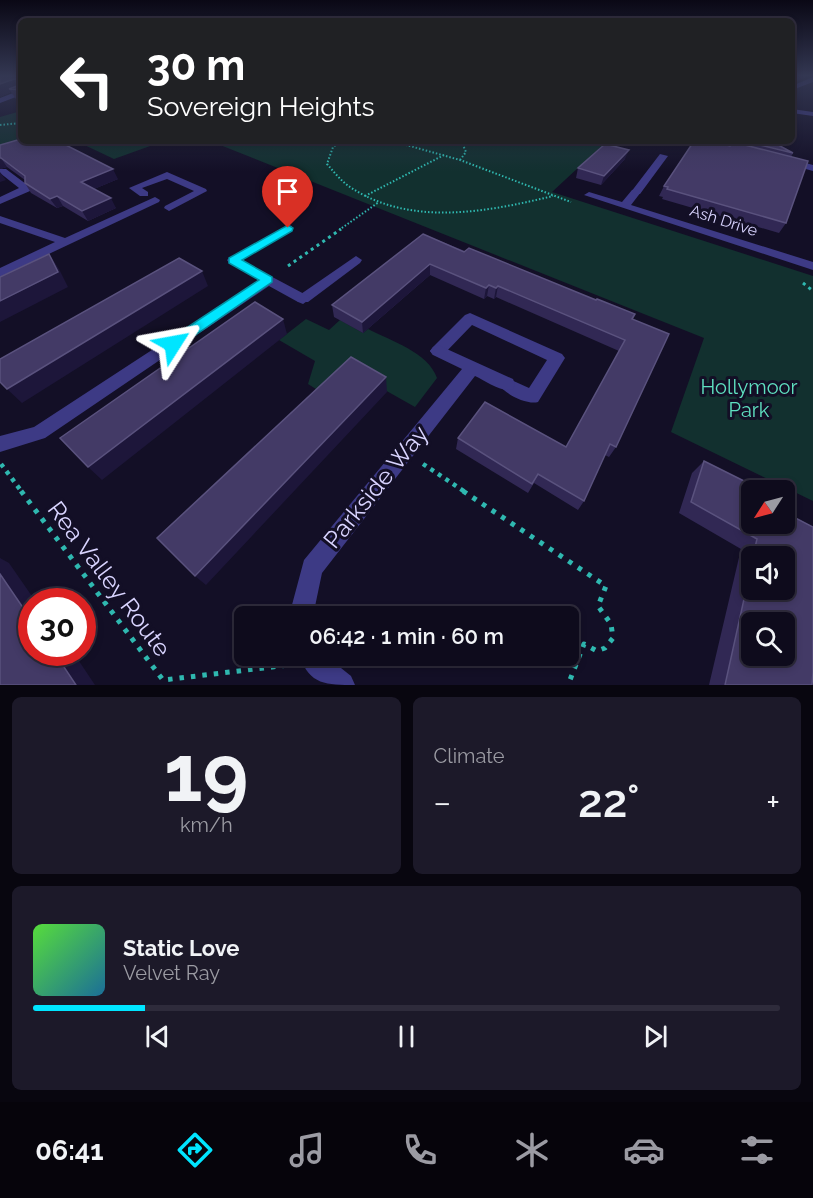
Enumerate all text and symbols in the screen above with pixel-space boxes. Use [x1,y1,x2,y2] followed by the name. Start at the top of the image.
[147,41,245,90] text: 30 m
[48,42,126,120] icon: left
[147,91,375,122] text: Sovereign Heights
[262,166,313,228] pin
[271,175,304,208] icon: arrive
[688,201,760,240] street label: Ash Drive
[141,312,205,376] position arrow
[700,375,798,422] park label: Hollymoor Park
[317,419,434,554] street label: Parkside Way
[741,480,795,534] north arrow
[741,480,795,666] map controls
[42,495,177,662] street label: Rea Valley Route
[741,546,795,600] button: sound
[18,588,96,666] speed limit sign: 30
[741,612,795,666] button: search
[309,623,504,649] text: 06:42 · 1 min · 60 m
[164,728,248,819] text: 19
[434,744,505,768] text: Climate
[578,775,640,828] text: 22°
[434,783,451,822] text: −
[766,783,780,822] text: +
[180,813,233,837] text: km/h
[123,935,240,961] text: Static Love
[123,961,220,985] text: Velvet Ray
[141,1020,174,1053] icon: previous
[390,1020,423,1053] icon: pause
[639,1020,672,1053] icon: next
[174,1129,216,1171] icon: directions
[286,1129,328,1171] icon: music
[399,1129,441,1171] icon: phone
[511,1129,553,1171] icon: climate
[623,1129,665,1171] icon: car
[736,1129,778,1171] icon: filters
[35,1135,104,1166] text: 06:41

